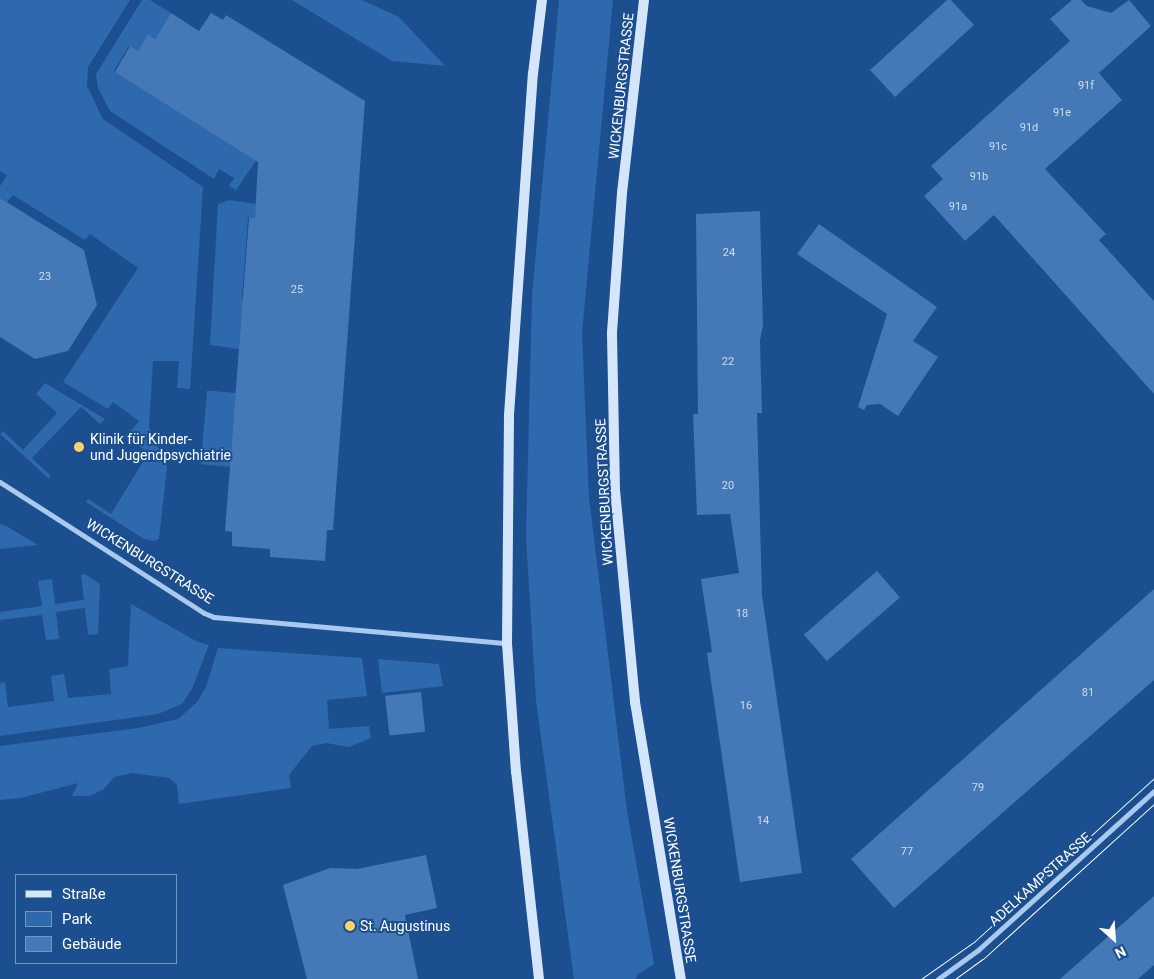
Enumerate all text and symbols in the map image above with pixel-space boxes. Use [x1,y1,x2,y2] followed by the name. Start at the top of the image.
[605,12,637,160] street label: WICKENBURGSTRASSE
[1078,79,1094,93] house number: 91f
[1053,106,1071,120] house number: 91e
[1020,121,1038,135] house number: 91d
[989,140,1007,154] house number: 91c
[970,170,988,184] house number: 91b
[949,200,967,214] house number: 91a
[723,246,735,260] house number: 24
[39,270,51,284] house number: 23
[291,283,303,297] house number: 25
[722,355,734,369] house number: 22
[592,418,616,566] street label: WICKENBURGSTRASSE
[90,431,231,464] place label: Klinik für Kinder- und Jugendpsychiatrie
[72,440,86,454] marker: Klinik für Kinder- und Jugendpsychiatrie
[722,479,734,493] house number: 20
[83,515,217,607] street label: WICKENBURGSTRASSE
[736,607,748,621] house number: 18
[1082,686,1094,700] house number: 81
[740,699,752,713] house number: 16
[972,781,984,795] house number: 79
[757,814,769,828] house number: 14
[660,816,700,964] street label: WICKENBURGSTRASSE
[985,829,1095,929] street label: ADELKAMPSTRASSE
[901,845,913,859] house number: 77
[15,874,178,964] legend
[62,885,106,903] text: Straße
[62,910,92,928] text: Park
[1089,914,1139,964] north arrow
[360,918,450,934] place label: St. Augustinus
[344,920,356,932] marker: St. Augustinus
[62,935,121,953] text: Gebäude
[1113,943,1129,962] text: N

